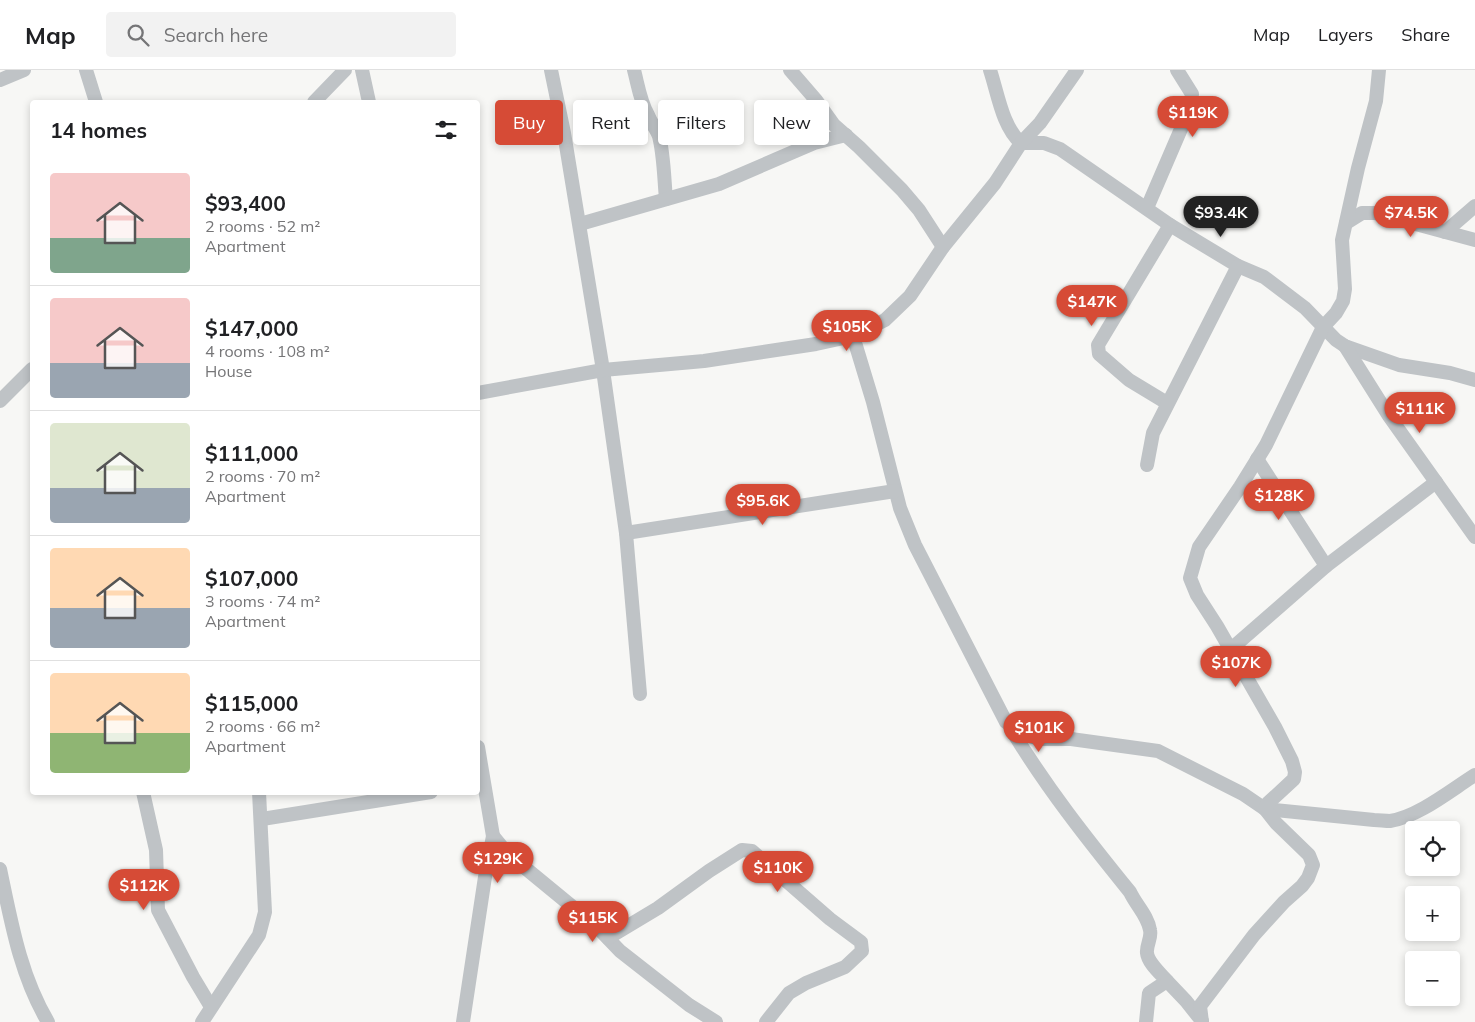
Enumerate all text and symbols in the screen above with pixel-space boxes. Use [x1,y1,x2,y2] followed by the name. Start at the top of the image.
[106,12,456,57] search box
[25,20,76,50] text: Map
[124,21,152,49] icon: search
[164,23,268,47] text: Search here
[1253,23,1290,46] text: Map
[1318,23,1373,46] text: Layers
[1401,23,1450,46] text: Share
[1158,96,1228,138] pin: $119K
[495,100,563,145] chip: Buy
[573,100,648,145] chip: Rent
[658,100,744,145] chip: Filters
[754,100,829,145] chip: New
[1168,102,1218,122] text: $119K
[432,116,460,144] icon: filters
[50,117,147,143] text: 14 homes
[205,190,286,216] text: $93,400
[90,193,150,253] icon: home
[1180,196,1262,238] pin: $93.4K
[1370,196,1452,238] pin: $74.5K
[1194,202,1248,222] text: $93.4K
[1384,202,1438,222] text: $74.5K
[205,216,320,236] text: 2 rooms · 52 m²
[205,236,286,256] text: Apartment
[1057,284,1127,327] pin: $147K
[1067,291,1117,311] text: $147K
[812,310,882,352] pin: $105K
[205,315,298,341] text: $147,000
[822,316,872,336] text: $105K
[90,318,150,378] icon: home
[205,341,330,361] text: 4 rooms · 108 m²
[205,361,252,381] text: House
[1385,392,1455,434] pin: $111K
[1395,398,1445,418] text: $111K
[205,440,298,466] text: $111,000
[90,443,150,503] icon: home
[205,466,320,486] text: 2 rooms · 70 m²
[1244,478,1314,521] pin: $128K
[722,484,804,526] pin: $95.6K
[1254,485,1304,505] text: $128K
[205,486,286,506] text: Apartment
[736,490,790,510] text: $95.6K
[205,565,298,591] text: $107,000
[90,568,150,628] icon: home
[205,591,320,611] text: 3 rooms · 74 m²
[205,611,286,631] text: Apartment
[1201,646,1271,688] pin: $107K
[1211,652,1261,672] text: $107K
[205,690,298,716] text: $115,000
[90,693,150,753] icon: home
[1004,710,1074,753] pin: $101K
[205,716,320,736] text: 2 rooms · 66 m²
[1014,717,1064,737] text: $101K
[205,736,286,756] text: Apartment
[1405,821,1460,1006] map controls
[1405,821,1460,876] button: locate
[463,842,533,884] pin: $129K
[473,848,523,868] text: $129K
[743,850,813,893] pin: $110K
[753,857,803,877] text: $110K
[109,868,179,911] pin: $112K
[119,875,169,895] text: $112K
[1405,886,1460,941] button: +
[558,900,628,943] pin: $115K
[568,907,618,927] text: $115K
[1405,951,1460,1006] button: −

